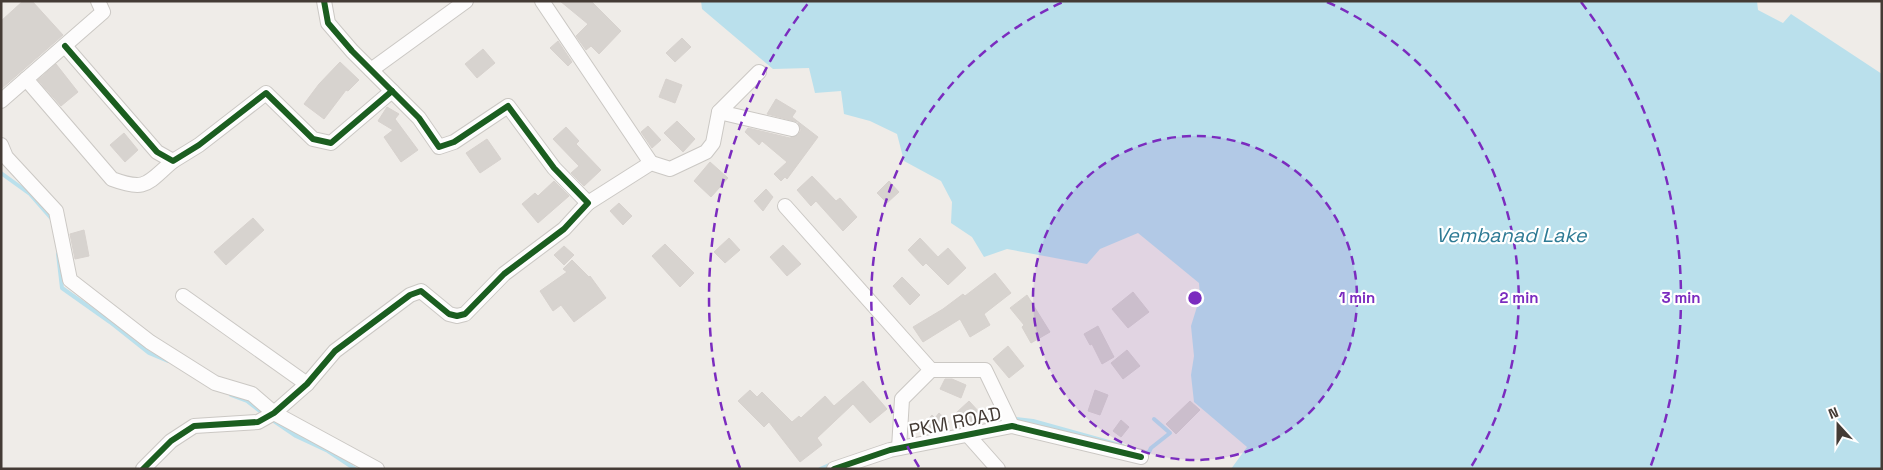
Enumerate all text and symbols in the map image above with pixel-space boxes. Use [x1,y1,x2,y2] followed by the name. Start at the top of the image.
[1435,222,1588,248] water label: Vembanad Lake
[1339,288,1375,307] text: 1 min
[1500,288,1538,307] text: 2 min
[1662,288,1700,307] text: 3 min
[1186,289,1204,307] centre of rings
[1813,400,1863,450] north arrow
[907,401,1003,443] street label: PKM ROAD
[1826,403,1841,423] text: N

